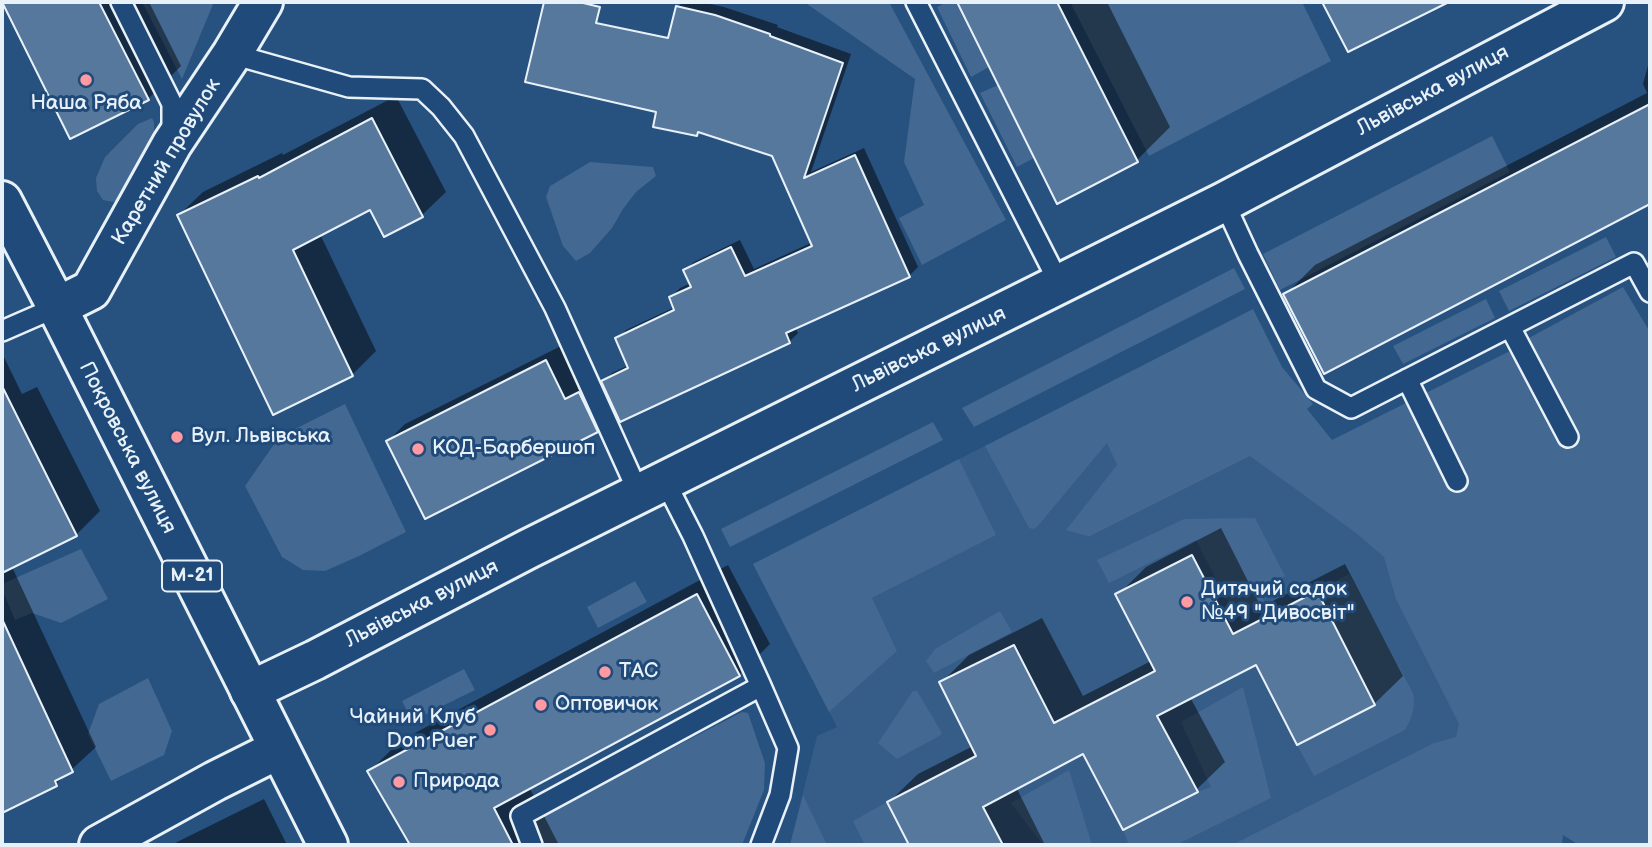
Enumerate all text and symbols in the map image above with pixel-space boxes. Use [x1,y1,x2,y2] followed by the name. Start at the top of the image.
[1353,40,1513,142] street label: Львівська вулиця
[78,72,94,88] marker: Наша Ряба
[107,74,227,250] street label: Каретний провулок
[30,91,142,117] place label: Наша Ряба
[848,302,1010,398] street label: Львівська вулиця
[73,358,181,538] street label: Покровська вулиця
[191,424,331,450] place label: Вул. Львівська
[169,429,185,445] marker: Вул. Львівська
[432,436,595,462] place label: КОД-Барбершоп
[410,441,426,457] marker: КОД-Барбершоп
[341,554,503,654] street label: Львівська вулиця
[162,561,222,592] road number: М-21
[1201,577,1355,627] place label: Дитячий садок №49 "Дивосвіт"
[1179,594,1195,610] marker: Дитячий садок №49 "Дивосвіт"
[619,659,658,685] place label: ТАС
[597,664,613,680] marker: ТАС
[555,692,658,718] place label: Оптовичок
[533,697,549,713] marker: Оптовичок
[350,705,476,755] place label: Чайний Клуб Don Puer
[482,722,498,738] marker: Чайний Клуб Don Puer
[413,769,500,795] place label: Природа
[391,774,407,790] marker: Природа

